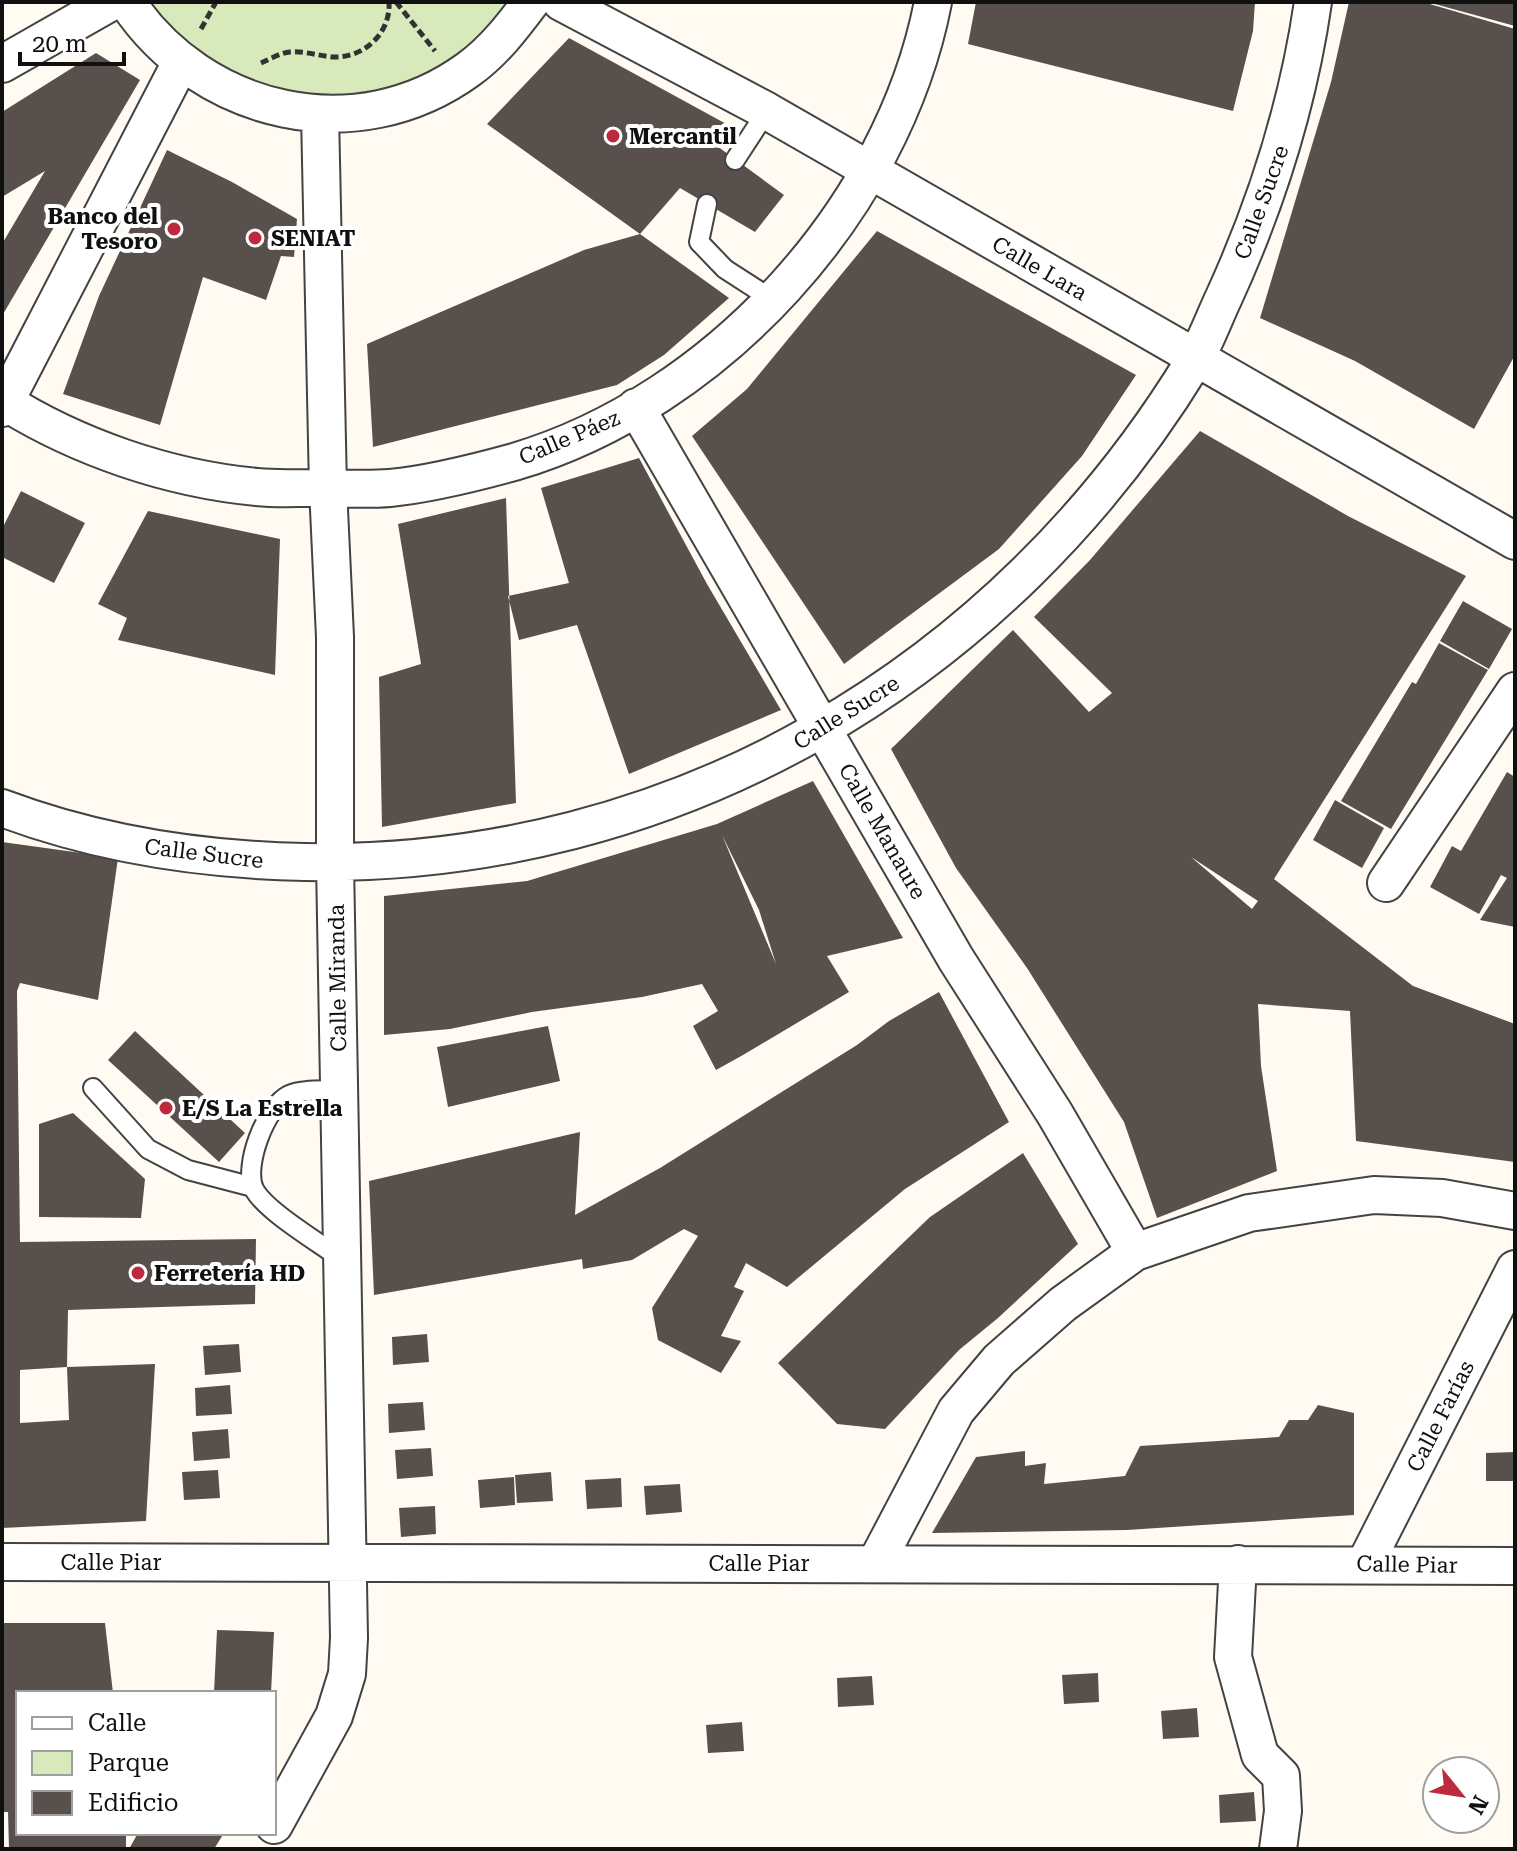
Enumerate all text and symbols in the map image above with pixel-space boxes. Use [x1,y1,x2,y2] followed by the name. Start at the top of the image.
[20,16,124,66] scale bar
[32,30,87,58] text: 20 m
[629,124,737,149] place label: Mercantil
[604,127,622,145] marker: Mercantil
[1229,142,1294,263] street label: Calle Sucre
[47,204,158,254] place label: Banco del Tesoro
[165,220,183,238] marker: Banco del Tesoro
[271,226,355,251] place label: SENIAT
[246,229,264,247] marker: SENIAT
[988,231,1092,306] street label: Calle Lara
[515,405,623,470] street label: Calle Páez
[789,670,904,755] street label: Calle Sucre
[834,759,931,903] street label: Calle Manaure
[143,834,265,873] street label: Calle Sucre
[324,904,351,1052] street label: Calle Miranda
[182,1096,343,1121] place label: E/S La Estrella
[157,1099,175,1117] marker: E/S La Estrella
[154,1261,305,1286] place label: Ferretería HD
[129,1264,147,1282] marker: Ferretería HD
[1402,1356,1479,1476] street label: Calle Farías
[60,1550,162,1575] street label: Calle Piar
[708,1551,810,1576] street label: Calle Piar
[1356,1551,1458,1578] street label: Calle Piar
[16,1691,276,1835] legend
[88,1709,146,1737] text: Calle
[88,1749,169,1777] text: Parque
[1421,1755,1501,1835] north arrow
[88,1789,179,1817] text: Edificio
[1463,1791,1493,1818] text: N

